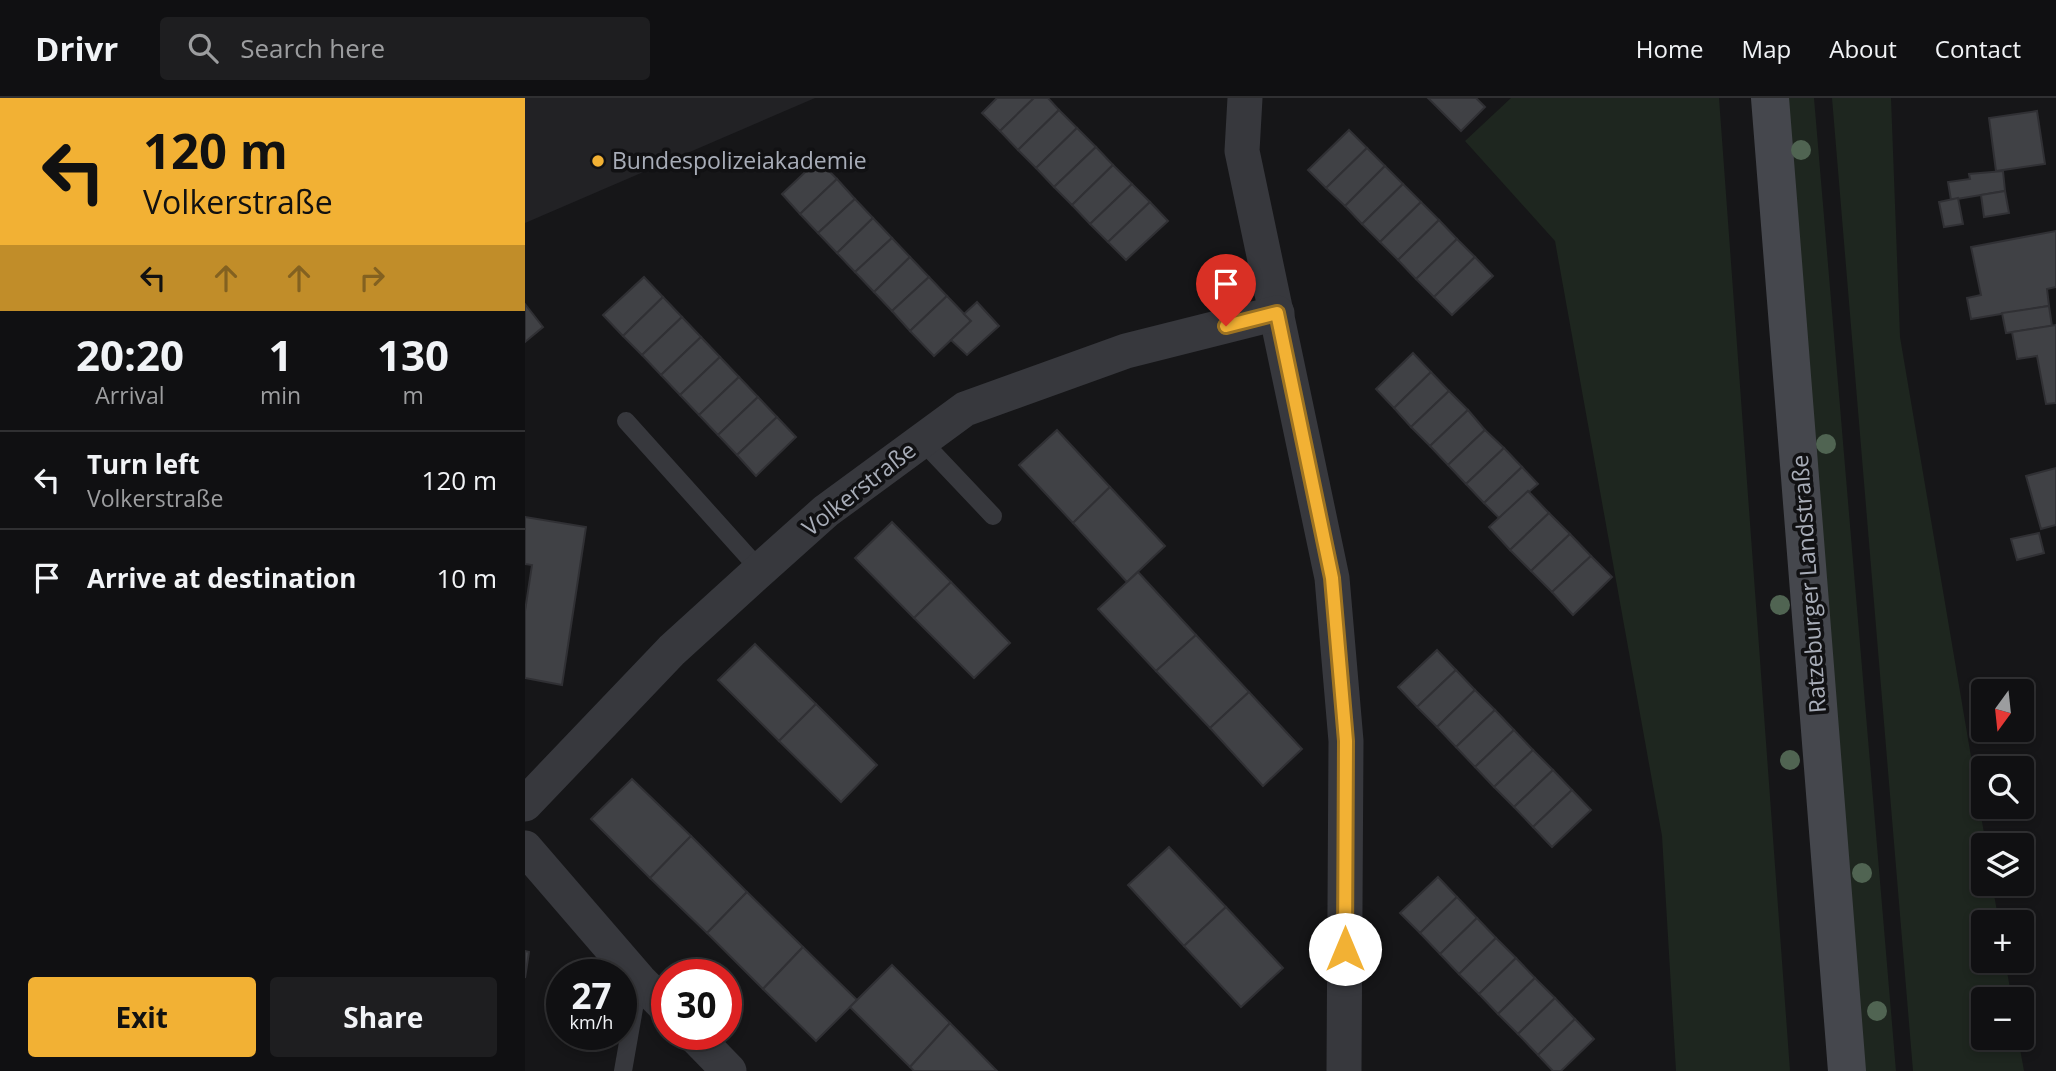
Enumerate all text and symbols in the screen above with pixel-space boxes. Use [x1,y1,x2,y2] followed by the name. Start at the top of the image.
[160,17,650,80] search box
[35,26,118,71] text: Drivr
[184,29,222,67] icon: search
[240,30,385,66] text: Search here
[1636,32,1704,65] text: Home
[1742,32,1791,65] text: Map
[1829,32,1897,65] text: About
[1935,32,2021,65] text: Contact
[143,117,288,183] text: 120 m
[28,126,119,217] icon: left
[612,144,867,176] place label: Bundespolizeiakademie
[590,153,606,169] marker: Bundespolizeiakademie
[143,180,333,223] text: Volkerstraße
[1196,254,1256,326] pin
[134,259,172,297] icon: left
[207,259,245,297] icon: ahead
[280,259,318,297] icon: ahead
[353,259,391,297] icon: right
[1207,265,1245,303] icon: arrive
[76,326,184,383] text: 20:20
[268,326,293,383] text: 1
[377,326,449,383] text: 130
[95,379,165,411] text: Arrival
[260,379,301,411] text: min
[402,379,424,411] text: m
[795,434,922,543] street label: Volkerstraße
[87,446,199,482] text: Turn left
[1783,454,1833,714] street label: Ratzeburger Landstraße
[28,461,66,499] icon: left
[422,462,497,498] text: 120 m
[87,482,223,514] text: Volkerstraße
[28,559,66,597] icon: arrive
[87,560,356,596] text: Arrive at destination
[436,560,497,596] text: 10 m
[1971,679,2033,742] north arrow
[1971,679,2034,1050] map controls
[1971,756,2034,819] button: search
[1971,833,2034,896] button: layers
[1971,910,2034,973] button: +
[1308,912,1382,986] position arrow
[651,959,742,1050] speed limit sign: 30
[571,972,612,1019] text: 27
[28,977,256,1057] button: Exit
[270,977,497,1057] button: Share
[1971,987,2034,1050] button: −
[570,1010,613,1034] text: km/h

